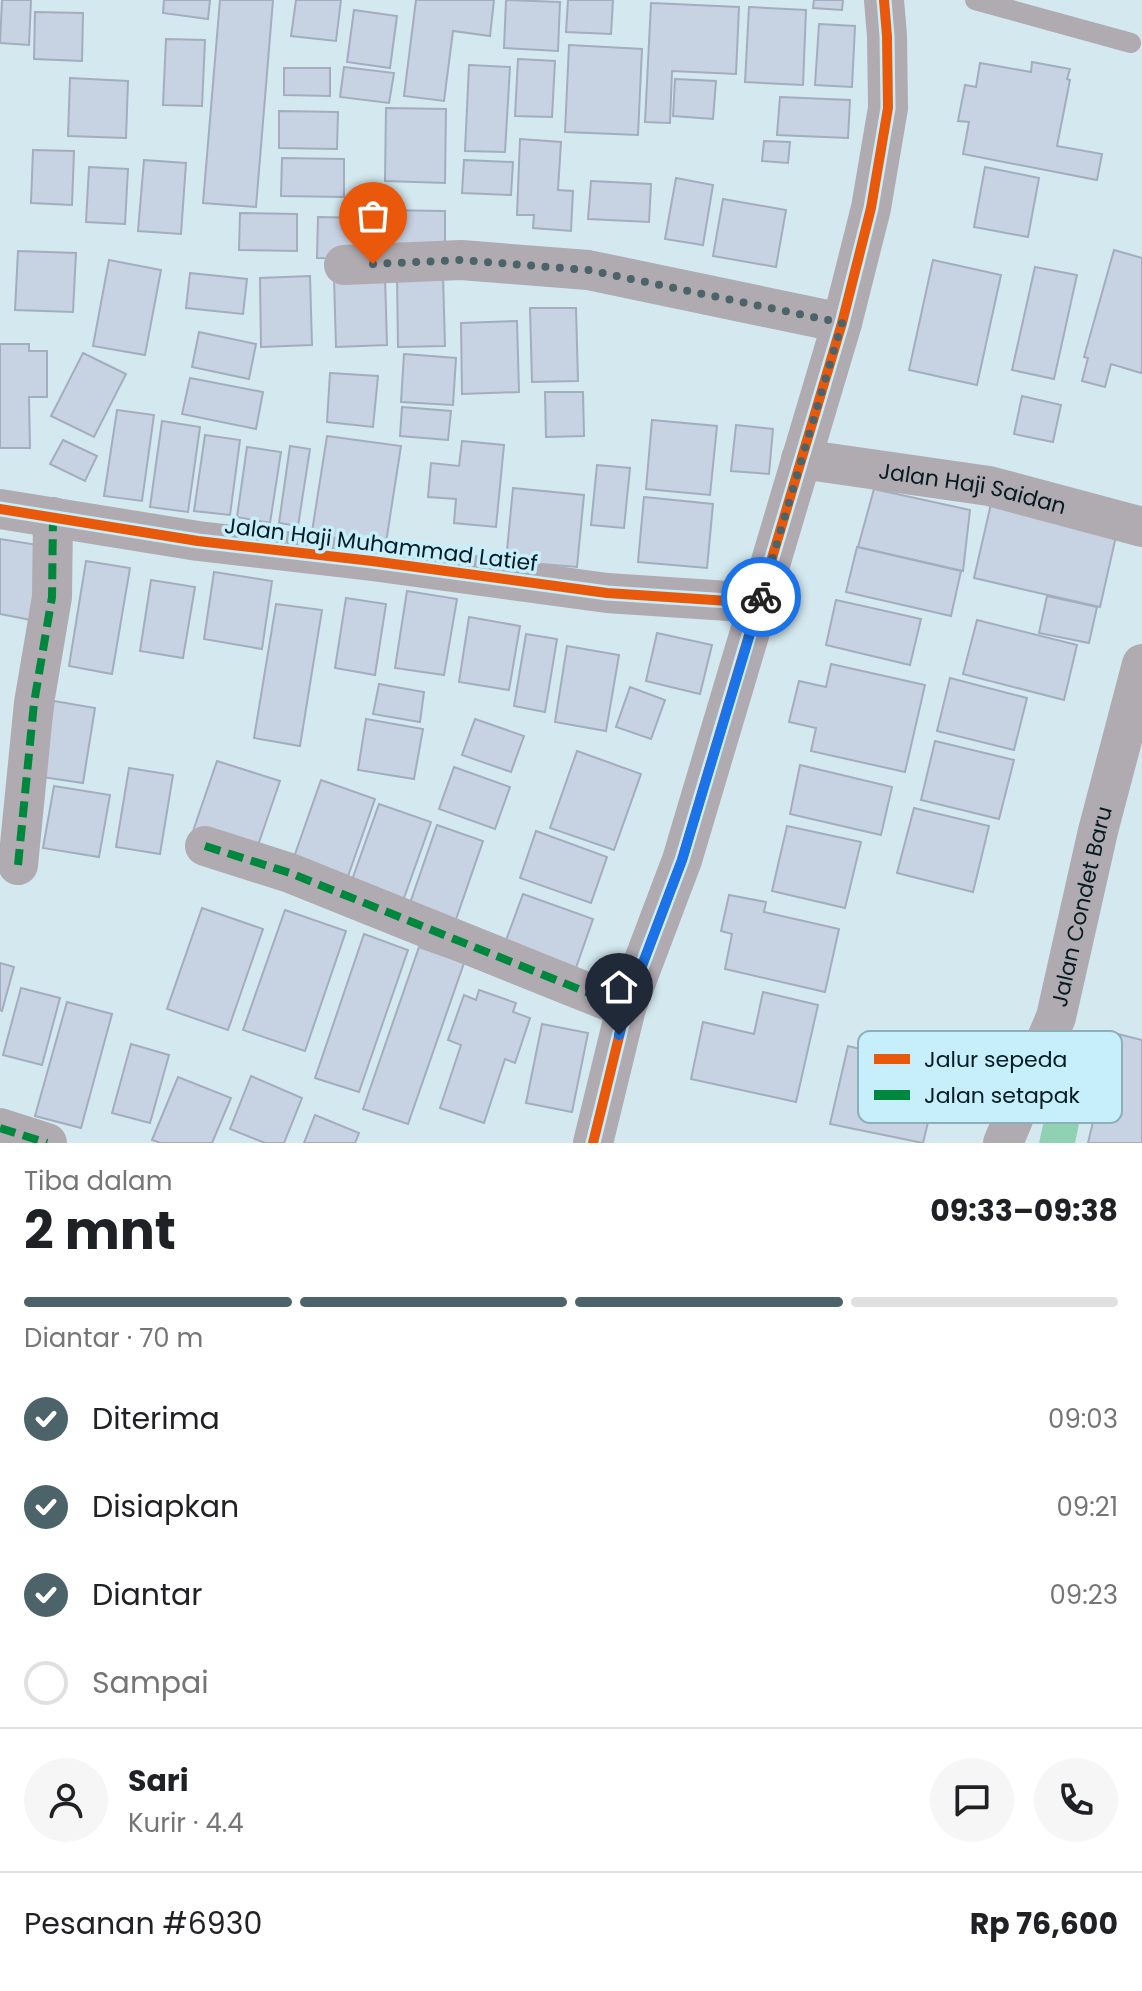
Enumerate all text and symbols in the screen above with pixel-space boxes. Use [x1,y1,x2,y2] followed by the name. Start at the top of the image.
[339,182,407,264] pin
[351,194,395,238] icon: bag
[877,455,1070,522] street label: Jalan Haji Saidan
[223,510,539,579] street label: Jalan Haji Muhammad Latief
[721,557,801,637] courier
[739,575,783,619] icon: bike
[1044,803,1120,1010] street label: Jalan Condet Baru
[585,953,653,1035] pin
[597,965,641,1009] icon: home
[858,1031,1122,1123] legend
[924,1044,1068,1075] text: Jalur sepeda
[924,1080,1081,1111] text: Jalan setapak
[24,1163,172,1199] text: Tiba dalam
[930,1189,1118,1232] text: 09:33–09:38
[24,1194,176,1267] text: 2 mnt
[24,1320,203,1356] text: Diantar · 70 m
[24,1397,68,1441] icon: check
[92,1397,220,1440] text: Diterima
[1048,1401,1118,1437] text: 09:03
[24,1485,68,1529] icon: check
[92,1485,239,1528] text: Disiapkan
[1056,1489,1118,1525] text: 09:21
[24,1573,68,1617] icon: check
[92,1573,202,1616] text: Diantar
[1049,1577,1118,1613] text: 09:23
[92,1661,209,1704] text: Sampai
[24,1758,108,1842] button: person
[930,1758,1014,1842] button: chat
[1034,1758,1118,1842] button: phone
[128,1759,189,1802] text: Sari
[128,1805,244,1841] text: Kurir · 4.4
[24,1902,262,1945] text: Pesanan #6930
[970,1902,1118,1945] text: Rp 76,600

